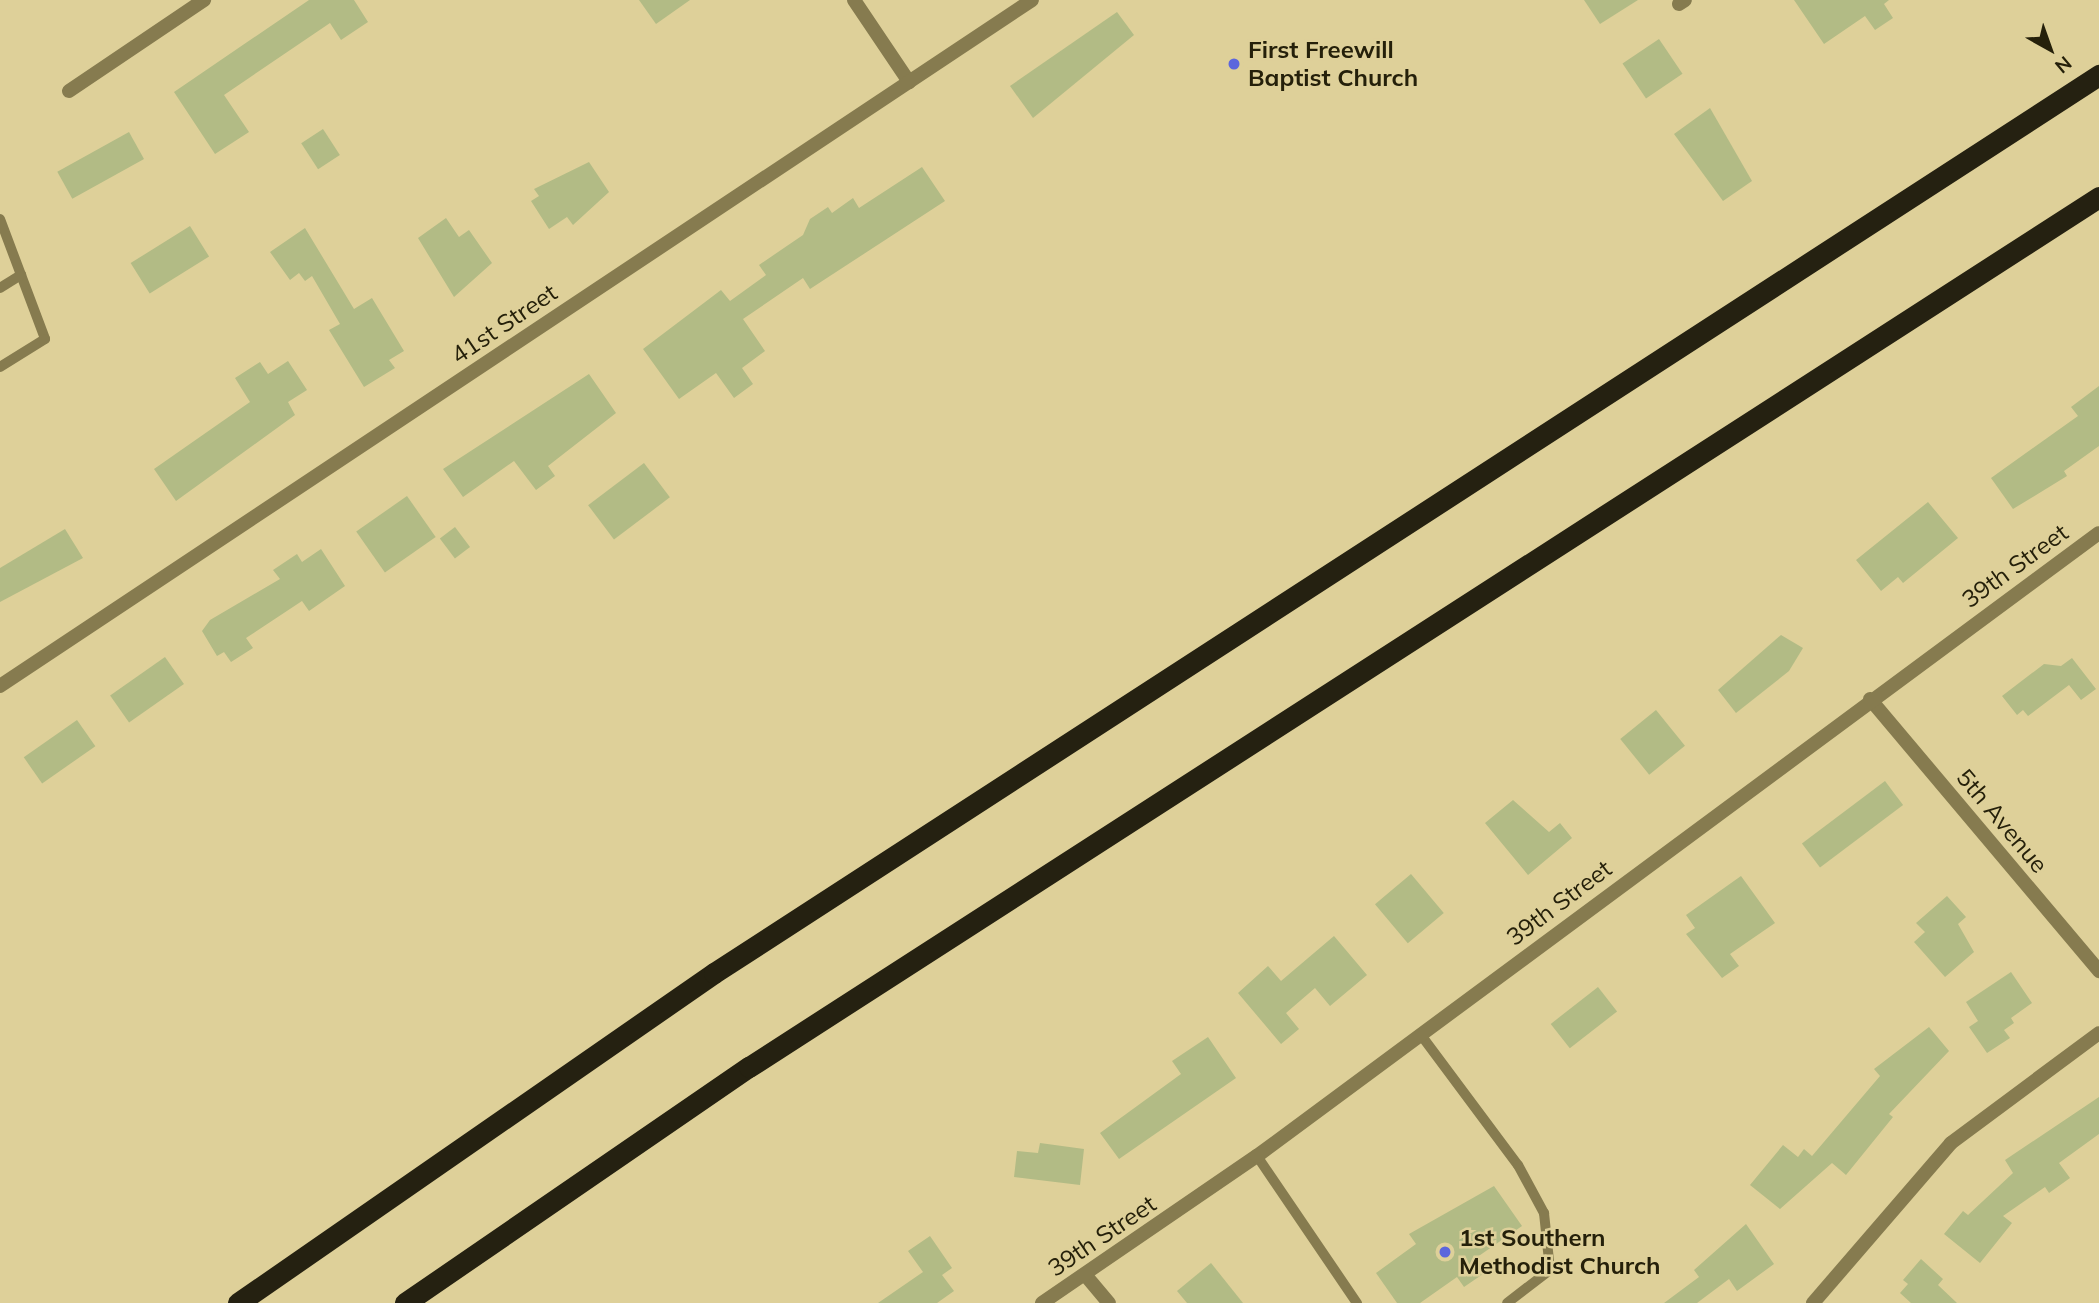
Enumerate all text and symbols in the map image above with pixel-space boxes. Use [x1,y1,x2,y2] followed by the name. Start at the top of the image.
[2015,14,2085,84] north arrow
[1248,36,1418,92] place label: First Freewill Baptist Church
[2050,51,2077,79] text: N
[1226,56,1242,72] marker: First Freewill Baptist Church
[446,278,562,370] street label: 41st Street
[1956,518,2074,614] street label: 39th Street
[1950,763,2054,879] street label: 5th Avenue
[1501,854,1617,952] street label: 39th Street
[1043,1189,1161,1283] street label: 39th Street
[1459,1224,1661,1280] place label: 1st Southern Methodist Church
[1437,1244,1453,1260] marker: 1st Southern Methodist Church

